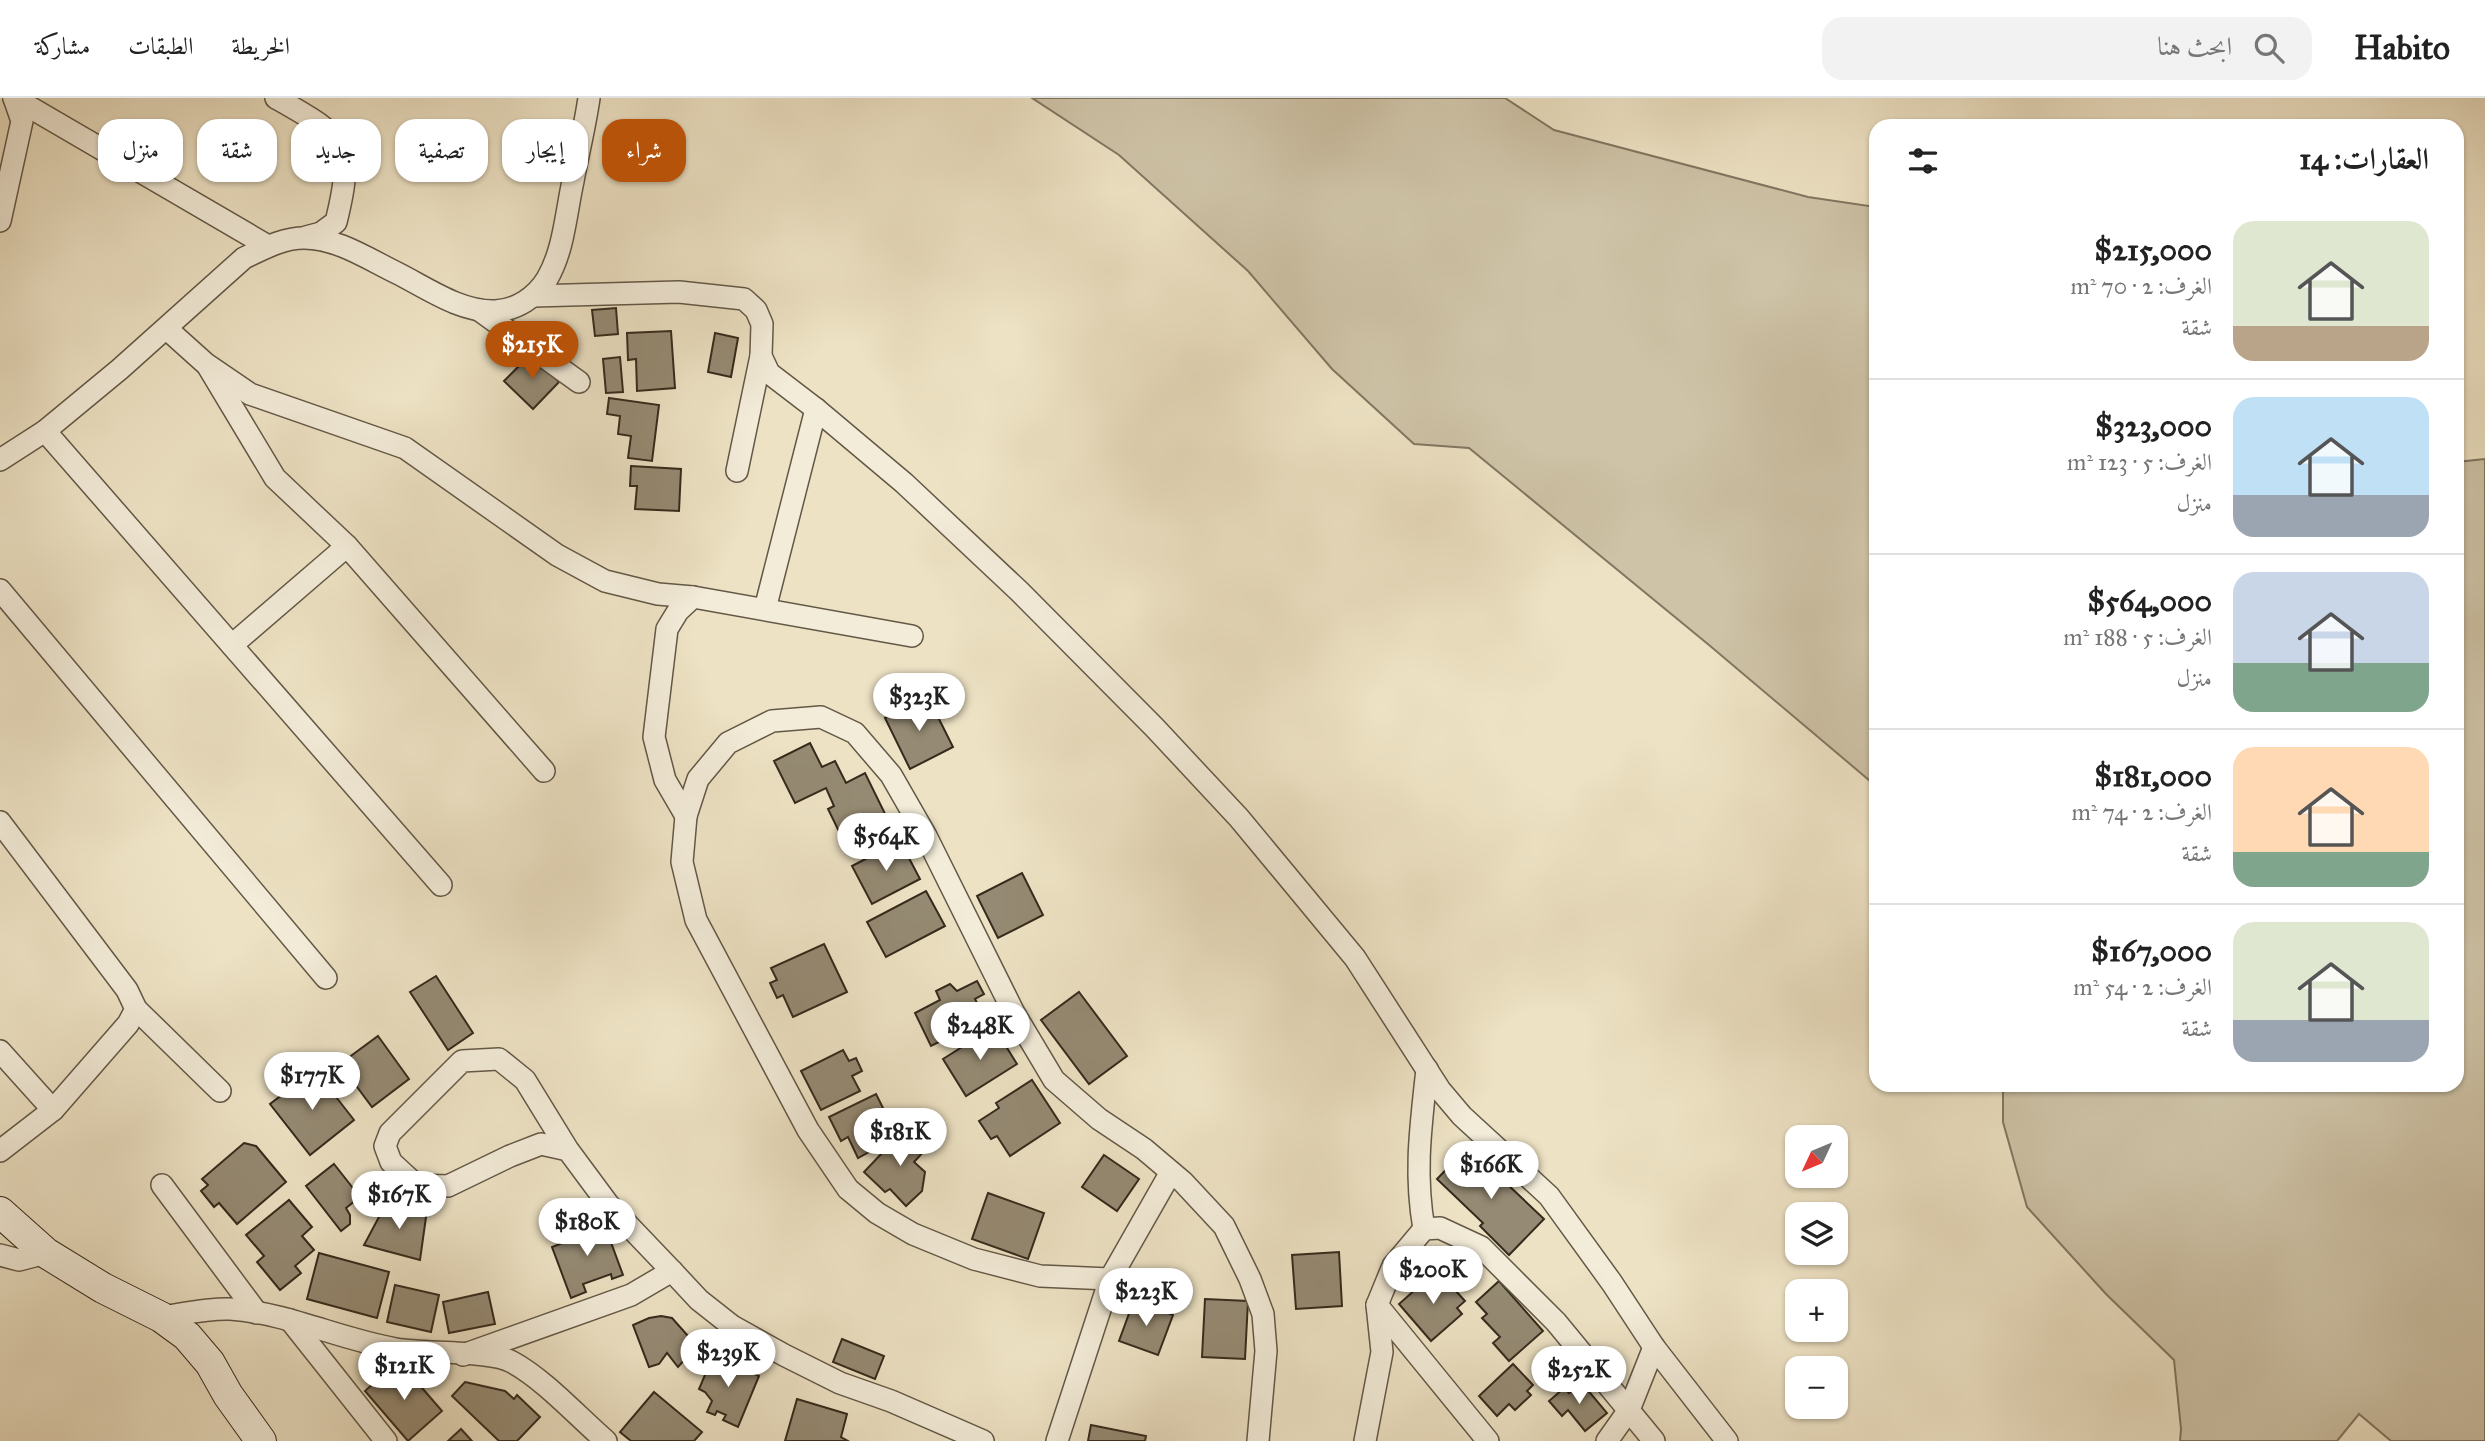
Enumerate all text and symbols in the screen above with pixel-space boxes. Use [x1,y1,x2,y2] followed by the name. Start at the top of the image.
[1822,17,2312,80] search box
[2354,28,2450,68] text: Habito
[2250,29,2288,67] icon: search
[2157,30,2232,62] text: ابحث هنا
[35,31,90,61] text: مشاركة
[128,31,194,61] text: الطبقات
[232,31,290,61] text: الخريطة
[98,119,183,182] chip: منزل
[197,119,277,182] chip: شقة
[291,119,381,182] chip: جديد
[395,119,488,182] chip: تصفية
[502,119,588,182] chip: إيجار
[602,119,686,182] chip: شراء
[2299,141,2429,177] text: العقارات: 14
[1904,142,1942,180] icon: filters
[2094,232,2212,268] text: $215,000
[2289,249,2373,333] icon: home
[2070,272,2212,300] text: الغرف: 2 · 70 m²
[2182,313,2212,341] text: شقة
[483,322,581,381] pin: $215K
[501,330,563,358] text: $215K
[2095,408,2212,444] text: $323,000
[2289,425,2373,509] icon: home
[2067,448,2212,476] text: الغرف: 5 · 123 m²
[2177,489,2212,517] text: منزل
[2087,583,2212,619] text: $564,000
[2289,600,2373,684] icon: home
[2063,623,2212,651] text: الغرف: 5 · 188 m²
[2177,664,2212,692] text: منزل
[870,674,968,733] pin: $323K
[889,682,949,710] text: $323K
[2094,758,2212,794] text: $181,000
[2289,775,2373,859] icon: home
[2072,798,2212,826] text: الغرف: 2 · 74 m²
[837,814,935,873] pin: $564K
[853,822,919,850] text: $564K
[2182,839,2212,867] text: شقة
[2091,933,2212,969] text: $167,000
[2289,950,2373,1034] icon: home
[2073,973,2212,1001] text: الغرف: 2 · 54 m²
[931,1002,1029,1062] pin: $248K
[947,1011,1013,1039] text: $248K
[2182,1014,2212,1042] text: شقة
[263,1052,361,1112] pin: $177K
[280,1061,344,1089] text: $177K
[851,1108,949,1168] pin: $181K
[870,1117,930,1145] text: $181K
[1785,1125,1848,1188] north arrow
[1785,1125,1848,1419] map controls
[1442,1142,1540,1201] pin: $166K
[1460,1150,1522,1178] text: $166K
[350,1172,448,1231] pin: $167K
[367,1180,431,1208] text: $167K
[538,1198,636,1258] pin: $180K
[1785,1202,1848,1265] button: layers
[555,1207,619,1235] text: $180K
[1384,1246,1482,1306] pin: $200K
[1399,1255,1467,1283] text: $200K
[1097,1268,1195,1328] pin: $223K
[1115,1277,1177,1305] text: $223K
[1785,1279,1848,1342] button: +
[679,1330,777,1389] pin: $239K
[696,1338,760,1366] text: $239K
[355,1342,453,1402] pin: $121K
[1530,1346,1628,1406] pin: $252K
[374,1351,434,1379] text: $121K
[1547,1355,1611,1383] text: $252K
[1785,1356,1848,1419] button: −

